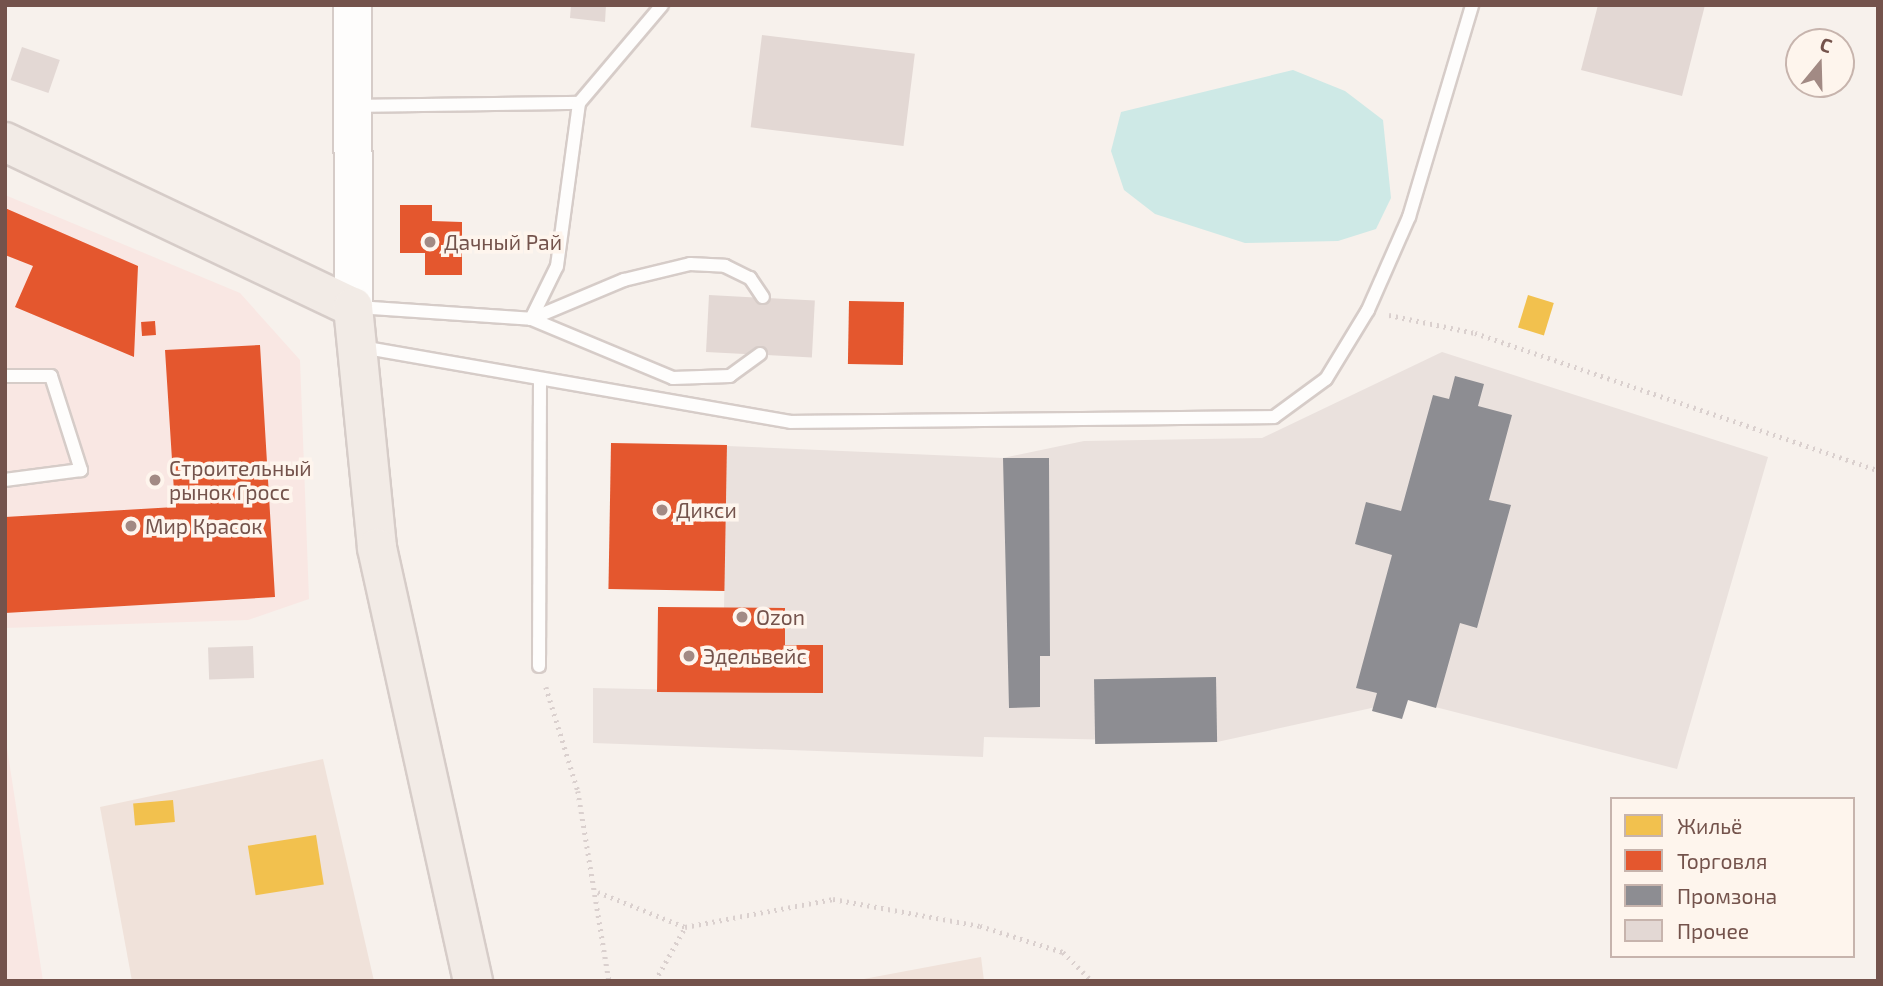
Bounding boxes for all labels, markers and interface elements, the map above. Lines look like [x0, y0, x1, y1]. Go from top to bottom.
north arrow [1785, 28, 1855, 98]
text: С [1817, 32, 1835, 57]
place label: Дачный Рай [444, 229, 562, 255]
marker: Дачный Рай [422, 234, 438, 250]
place label: Строительный рынок Гросс [169, 455, 312, 505]
marker: Строительный рынок Гросс [147, 472, 163, 488]
place label: Дикси [676, 497, 737, 523]
marker: Дикси [654, 502, 670, 518]
place label: Мир Красок [145, 513, 263, 539]
marker: Мир Красок [123, 518, 139, 534]
place label: Ozon [756, 604, 805, 630]
marker: Ozon [734, 609, 750, 625]
place label: Эдельвейс [703, 643, 807, 669]
marker: Эдельвейс [681, 648, 697, 664]
legend [1610, 797, 1855, 958]
text: Жильё [1677, 813, 1742, 838]
text: Торговля [1677, 848, 1767, 873]
text: Промзона [1677, 883, 1777, 908]
text: Прочее [1677, 918, 1749, 943]

